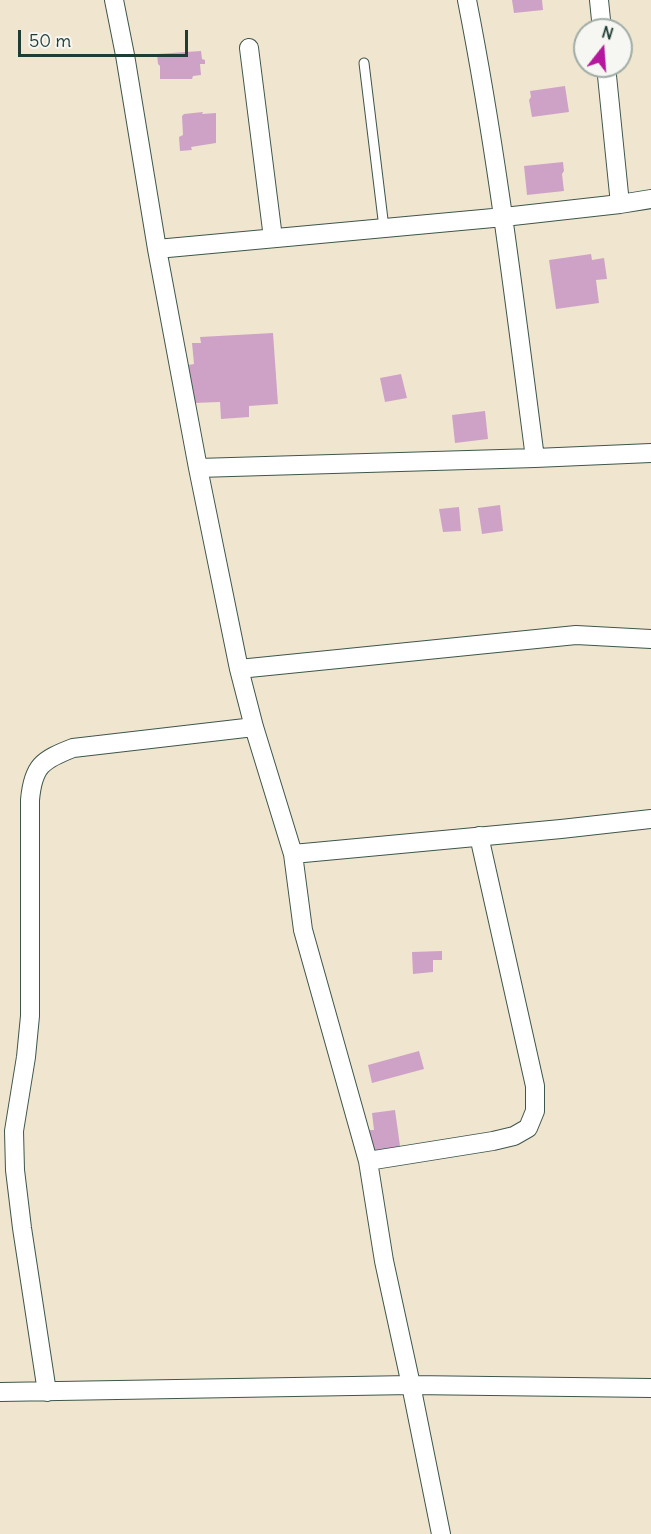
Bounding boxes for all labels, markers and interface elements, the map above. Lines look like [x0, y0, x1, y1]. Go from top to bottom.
scale bar [21, 18, 190, 56]
north arrow [573, 18, 633, 78]
text: N [599, 22, 616, 44]
text: 50 m [29, 29, 71, 52]

